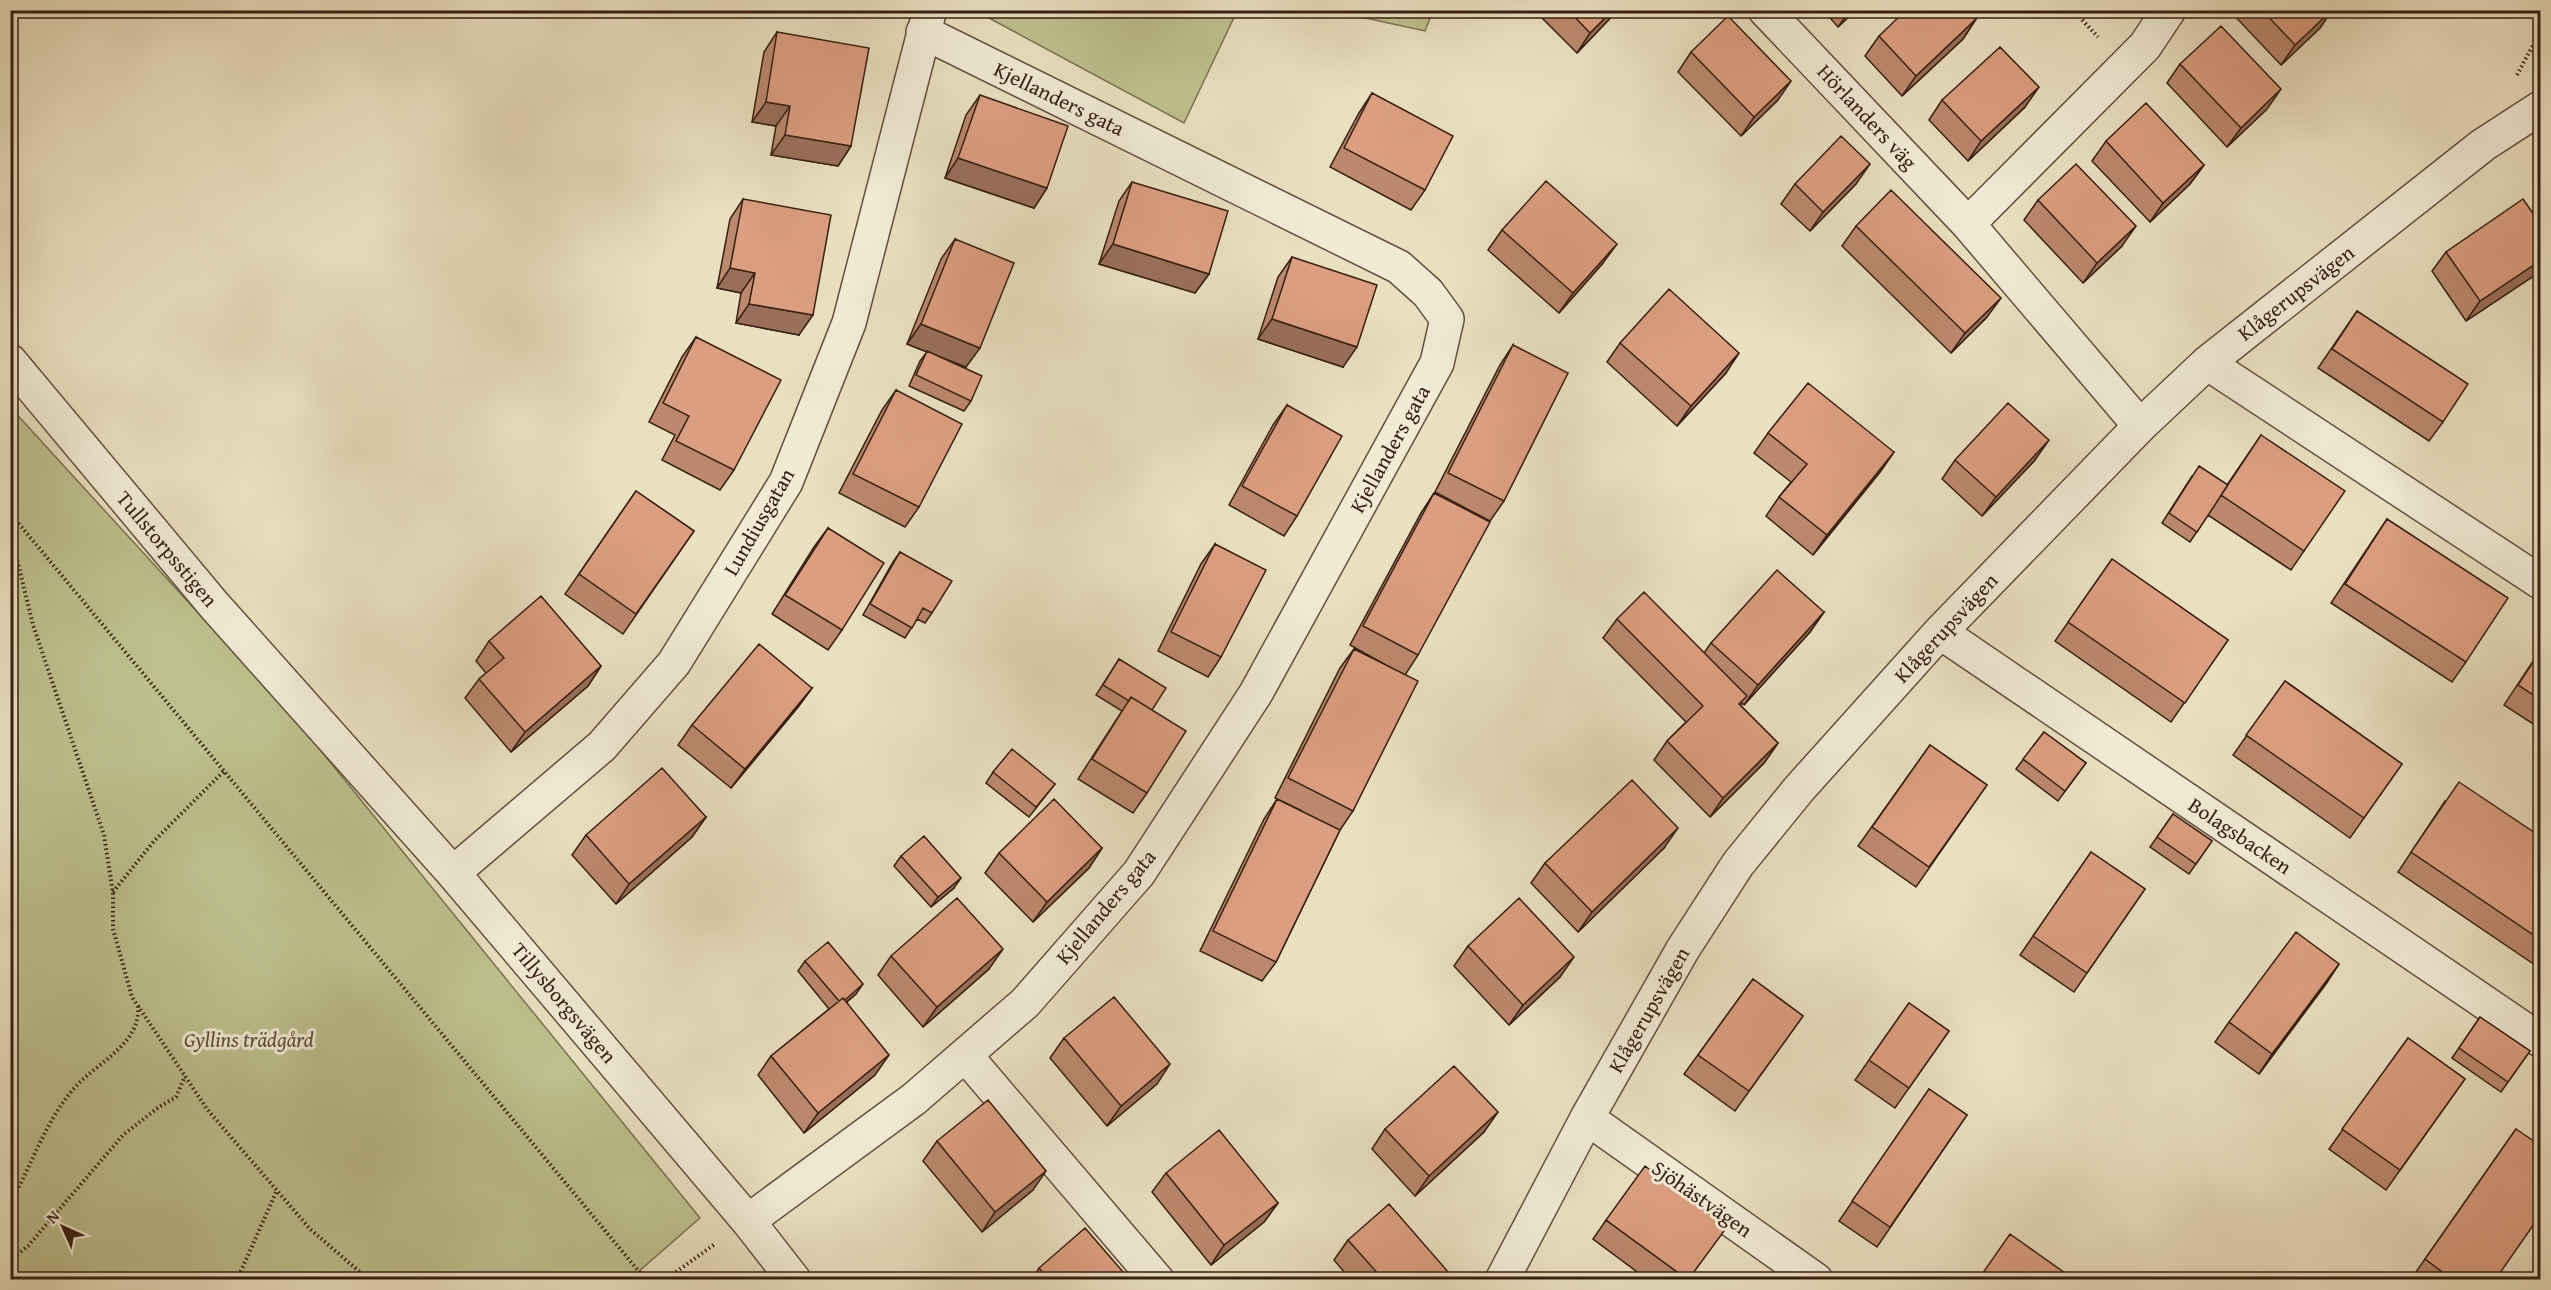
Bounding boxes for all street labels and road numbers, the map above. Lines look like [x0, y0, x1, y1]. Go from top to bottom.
street label: Kjellanders gata [989, 54, 1130, 144]
street label: Hörlanders väg [1810, 57, 1925, 177]
street label: Klågerupsvägen [2231, 237, 2361, 348]
street label: Kjellanders gata [1342, 379, 1438, 518]
street label: Lundiusgatan [715, 462, 802, 581]
street label: Tullstorpsstigen [109, 484, 225, 614]
street label: Klågerupsvägen [1886, 565, 2005, 690]
street label: Bolagsbacken [2182, 789, 2298, 882]
street label: Kjellanders gata [1048, 842, 1163, 971]
street label: Tillysborgsvägen [504, 935, 625, 1070]
street label: Klågerupsvägen [1600, 941, 1697, 1078]
street label: Sjöhästvägen [1646, 1152, 1759, 1245]

